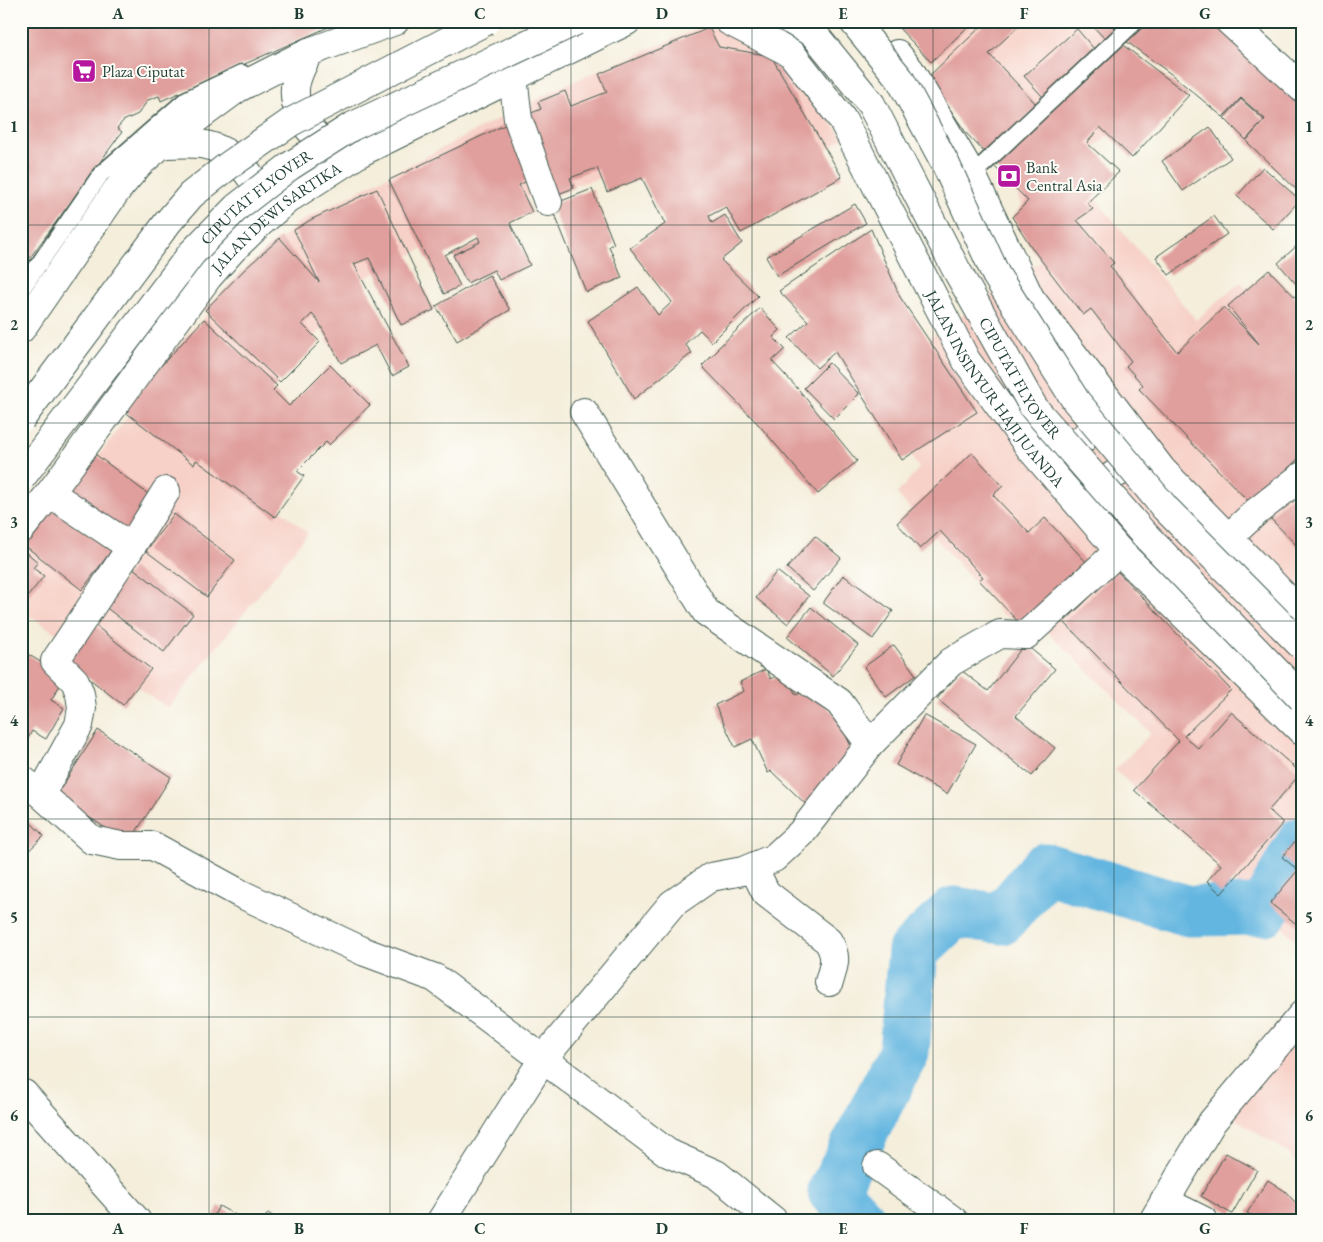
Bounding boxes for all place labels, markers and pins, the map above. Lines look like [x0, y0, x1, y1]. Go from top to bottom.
supermarket icon: Plaza Ciputat [71, 58, 97, 84]
place label: Plaza Ciputat [102, 61, 185, 82]
place label: Bank Central Asia [1026, 157, 1103, 196]
bank icon: Bank Central Asia [996, 163, 1022, 189]

